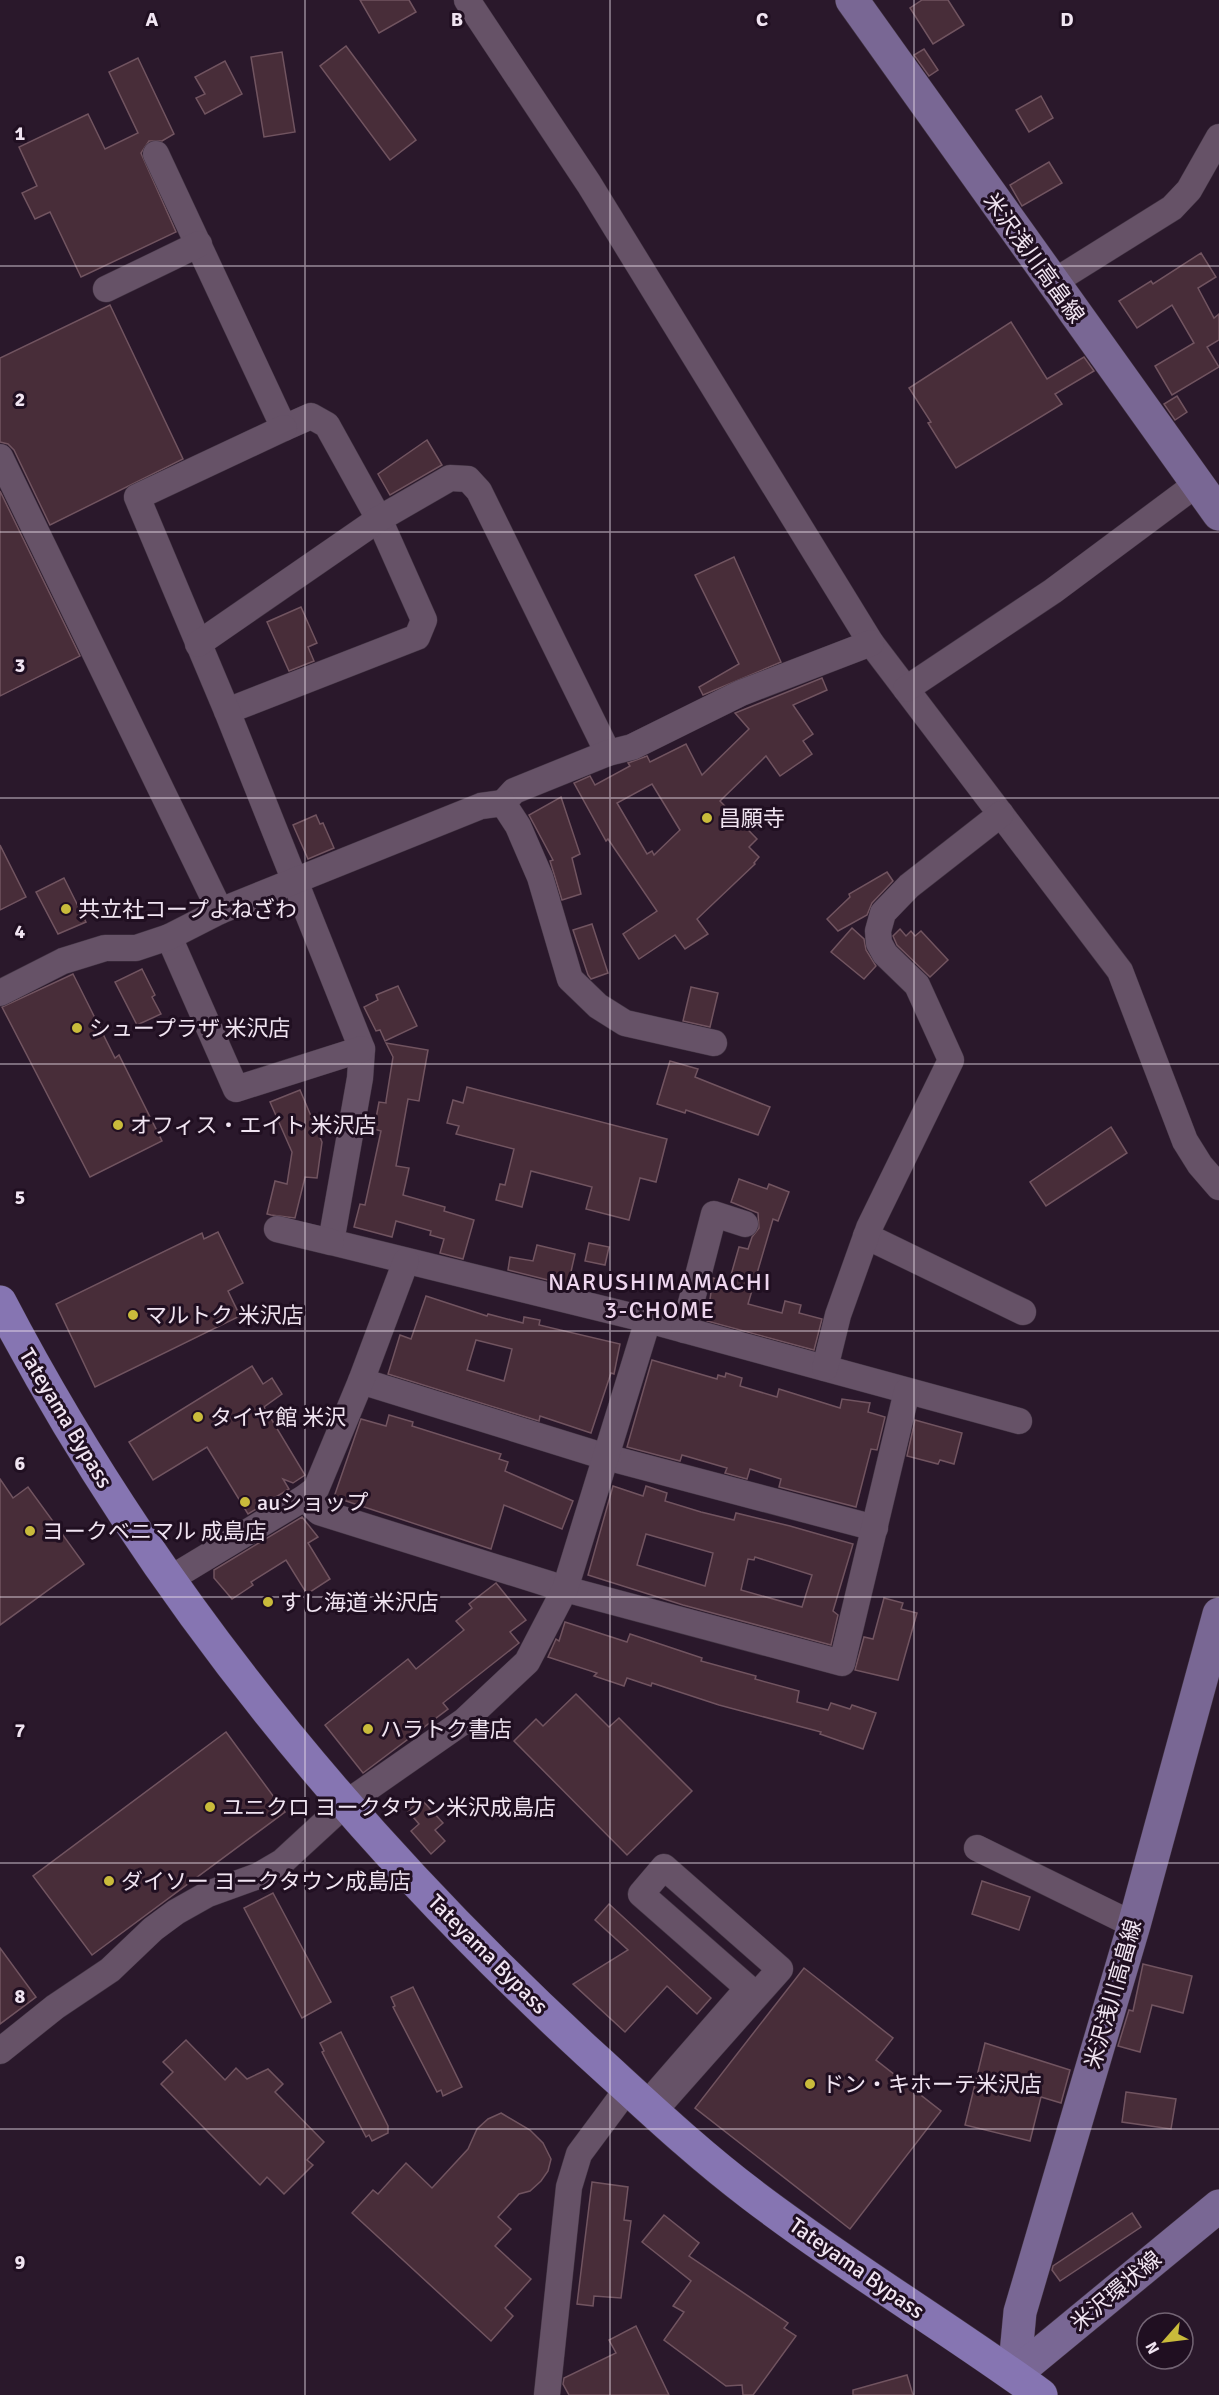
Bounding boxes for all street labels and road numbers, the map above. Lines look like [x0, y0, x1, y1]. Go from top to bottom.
street label: 米沢浅川高畠線 [978, 188, 1090, 328]
street label: Tateyama Bypass [14, 1343, 118, 1493]
street label: Tateyama Bypass [422, 1888, 554, 2020]
street label: 米沢浅川高畠線 [1079, 1916, 1147, 2072]
street label: Tateyama Bypass [784, 2212, 930, 2324]
street label: 米沢環状線 [1065, 2245, 1167, 2337]

